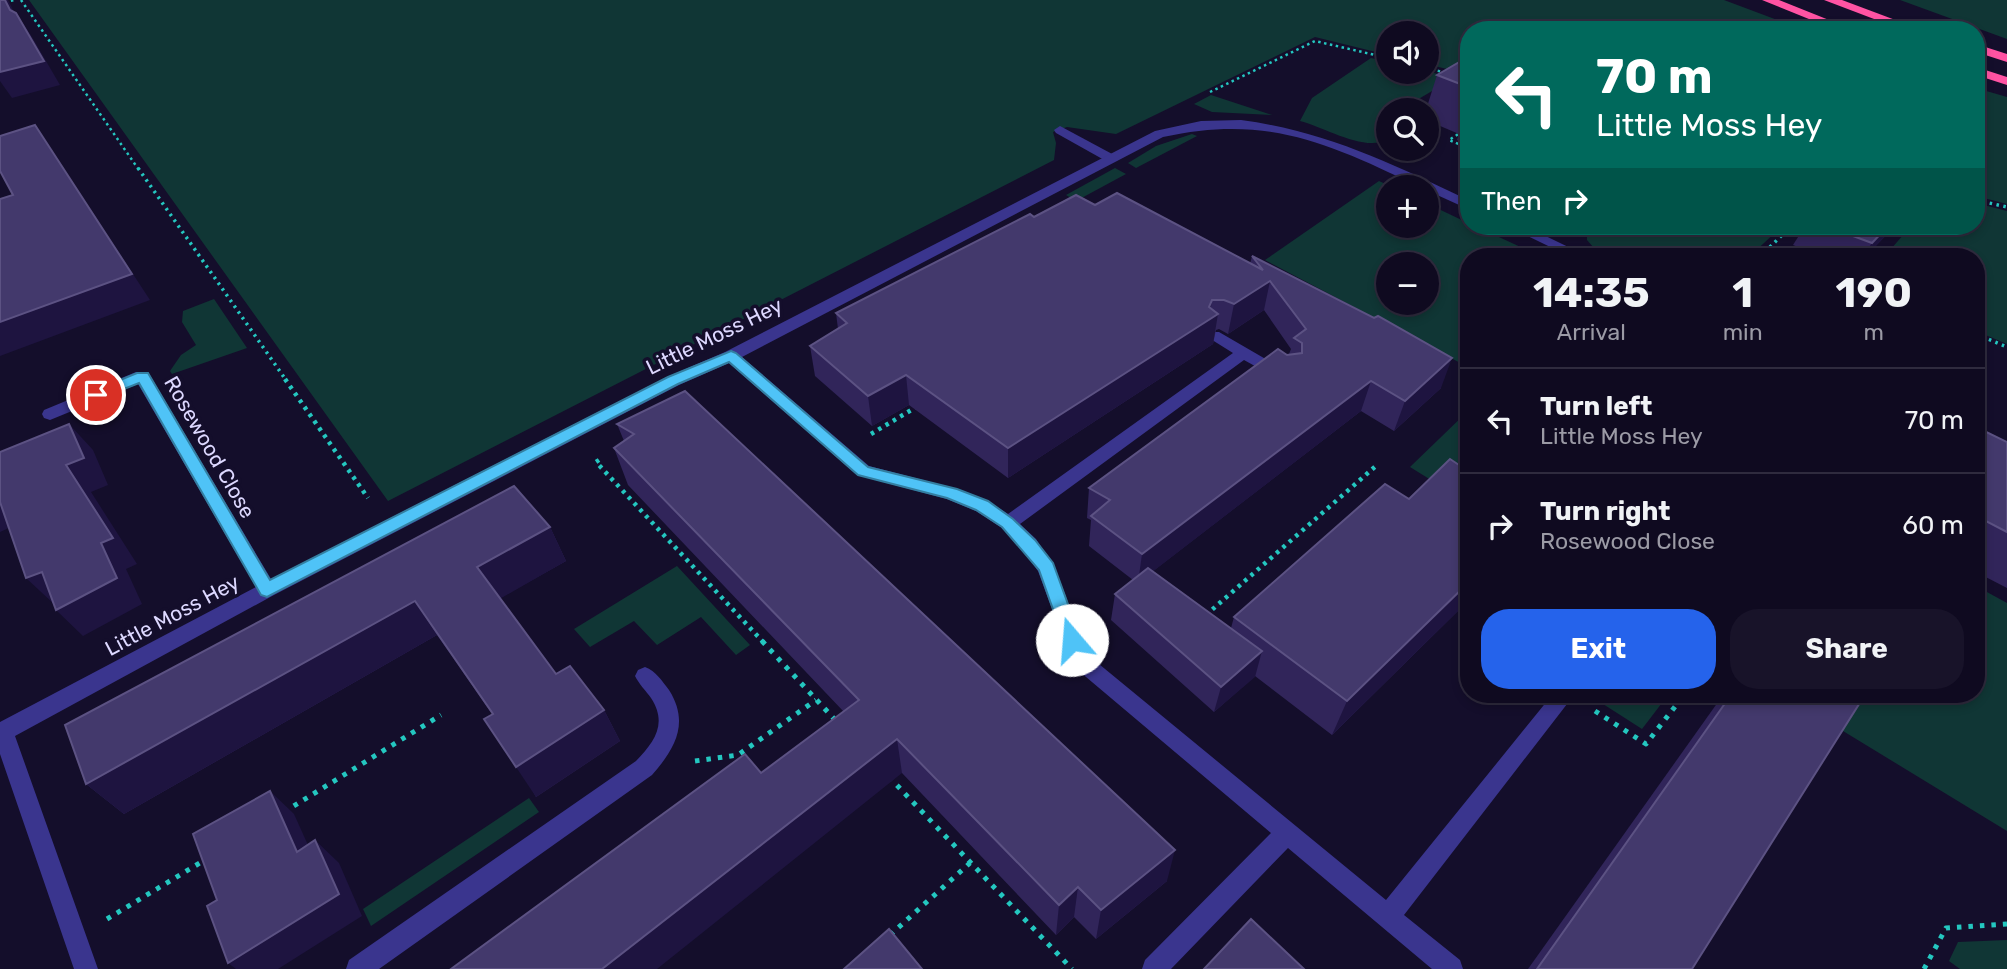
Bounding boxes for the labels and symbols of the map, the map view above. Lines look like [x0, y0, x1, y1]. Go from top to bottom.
street label: Little Moss Hey [642, 292, 787, 380]
pin [66, 365, 126, 425]
street label: Rosewood Close [159, 372, 261, 522]
street label: Little Moss Hey [101, 569, 244, 661]
position arrow [1035, 603, 1109, 677]

